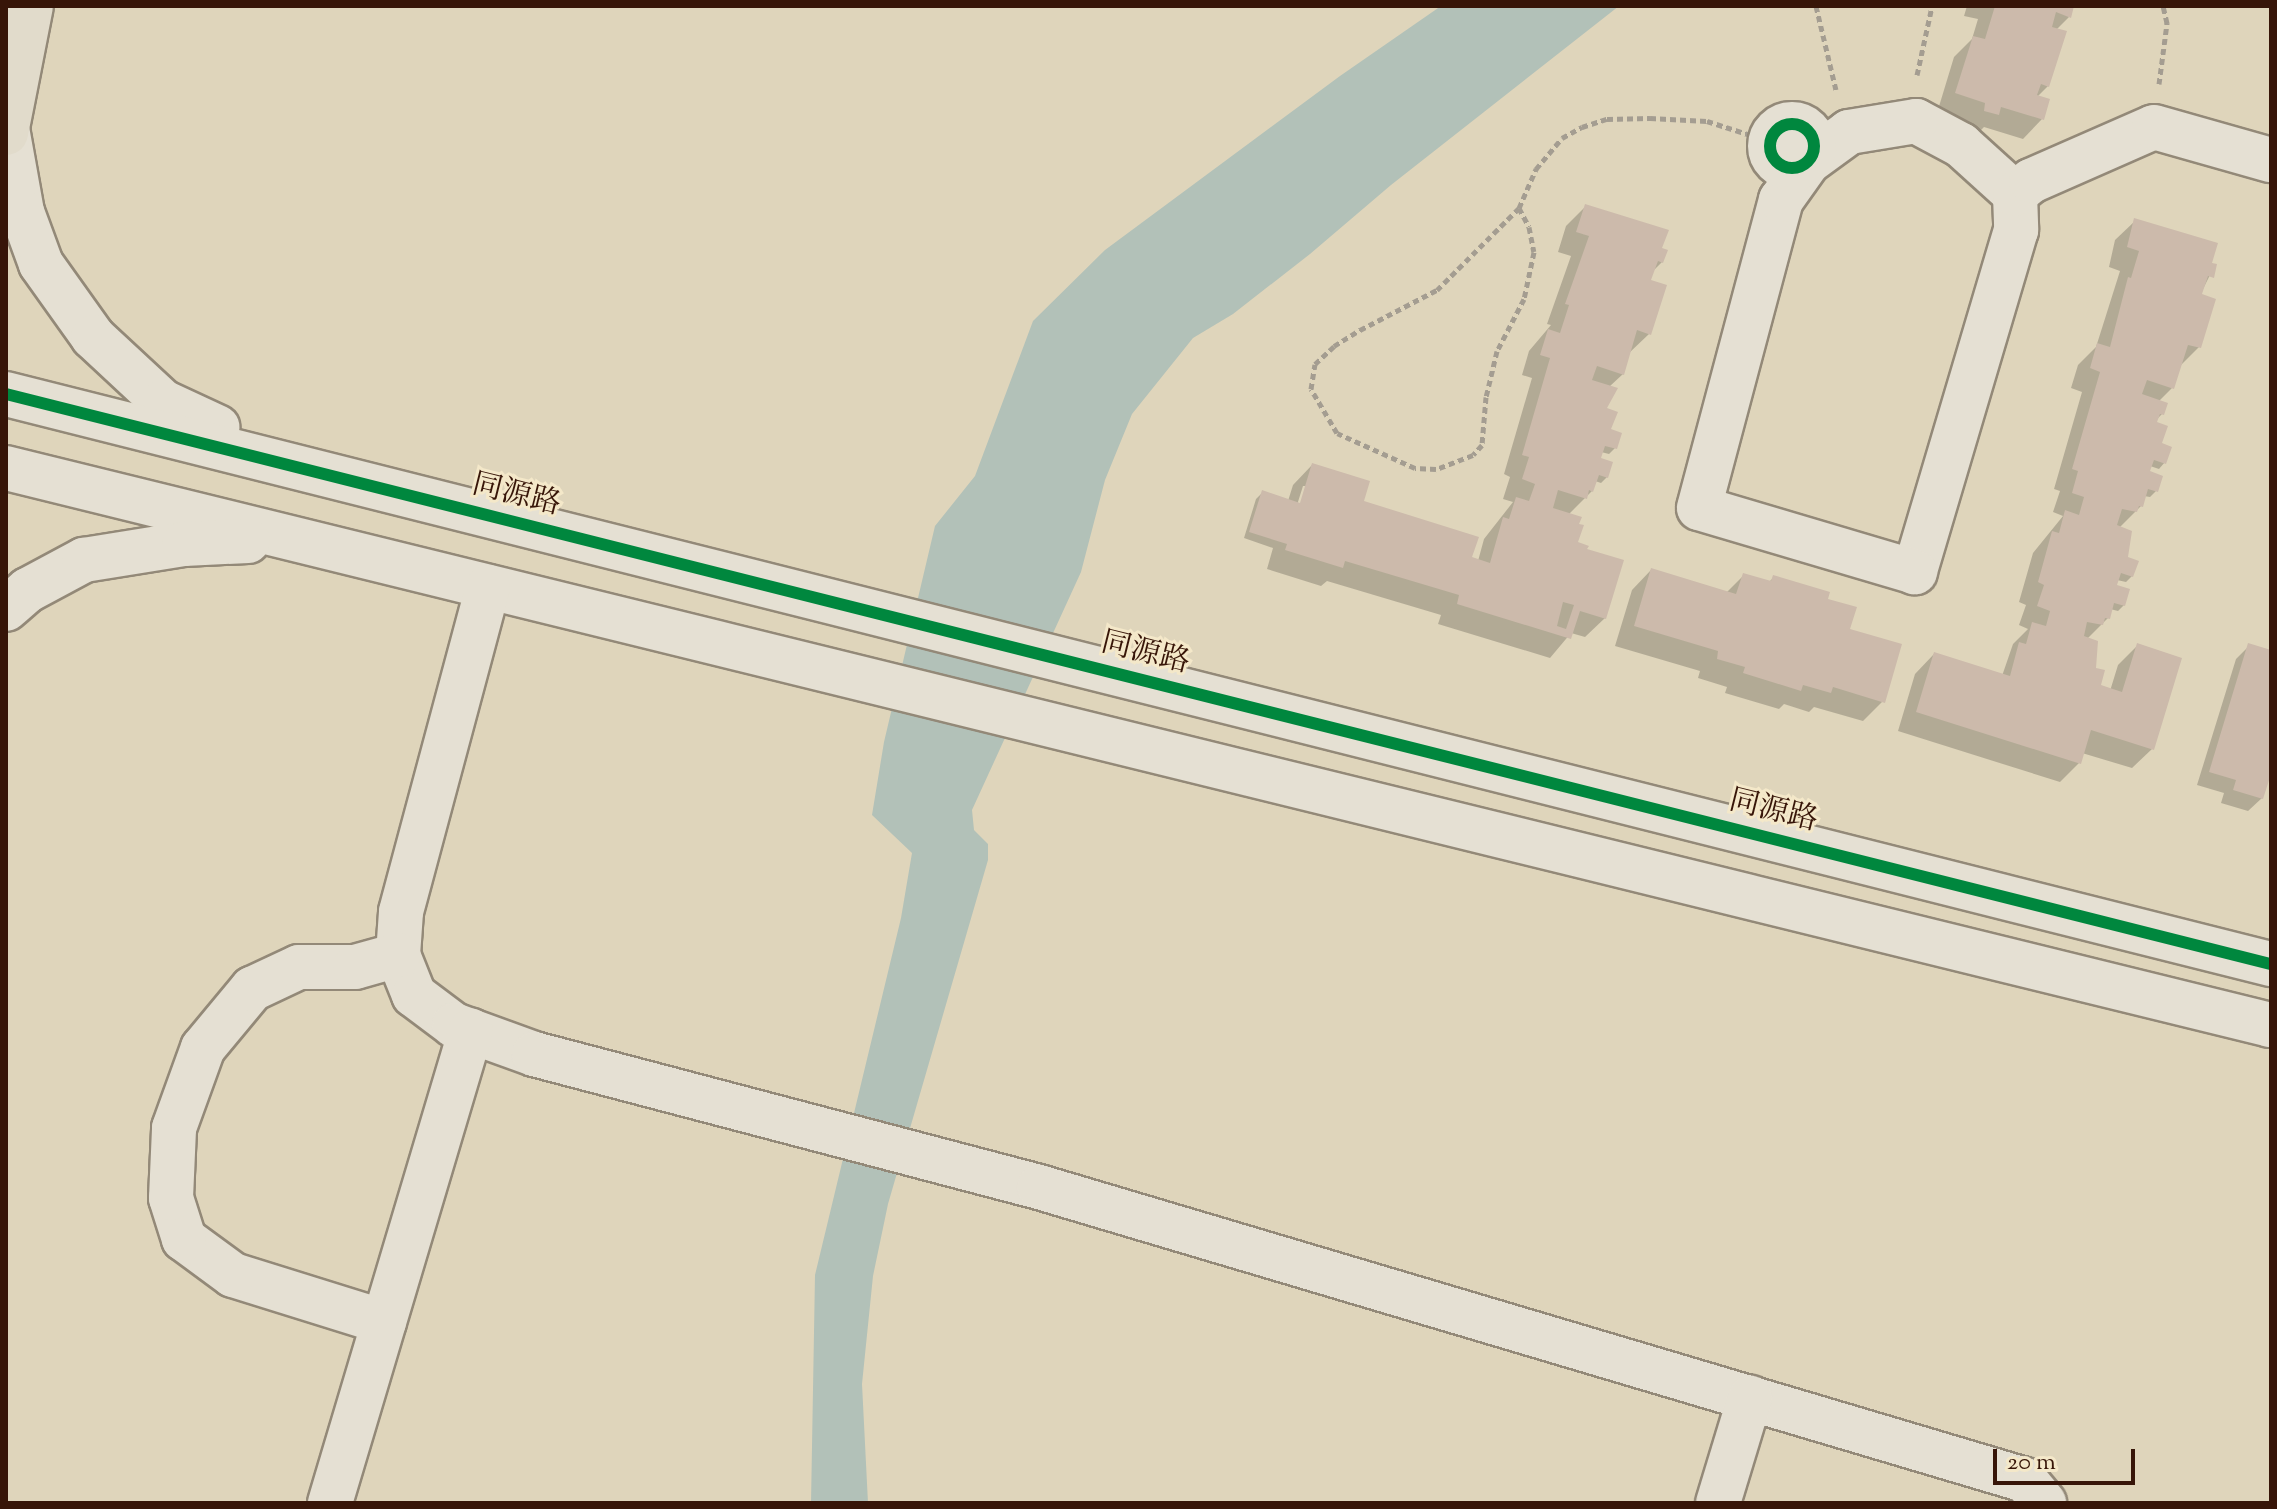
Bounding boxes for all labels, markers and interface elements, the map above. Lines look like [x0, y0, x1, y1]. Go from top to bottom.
street label: 同源路 [468, 468, 564, 524]
street label: 同源路 [1097, 626, 1193, 682]
street label: 同源路 [1725, 784, 1821, 840]
scale bar [1997, 1433, 2139, 1483]
text: 20 m [2007, 1446, 2056, 1480]

